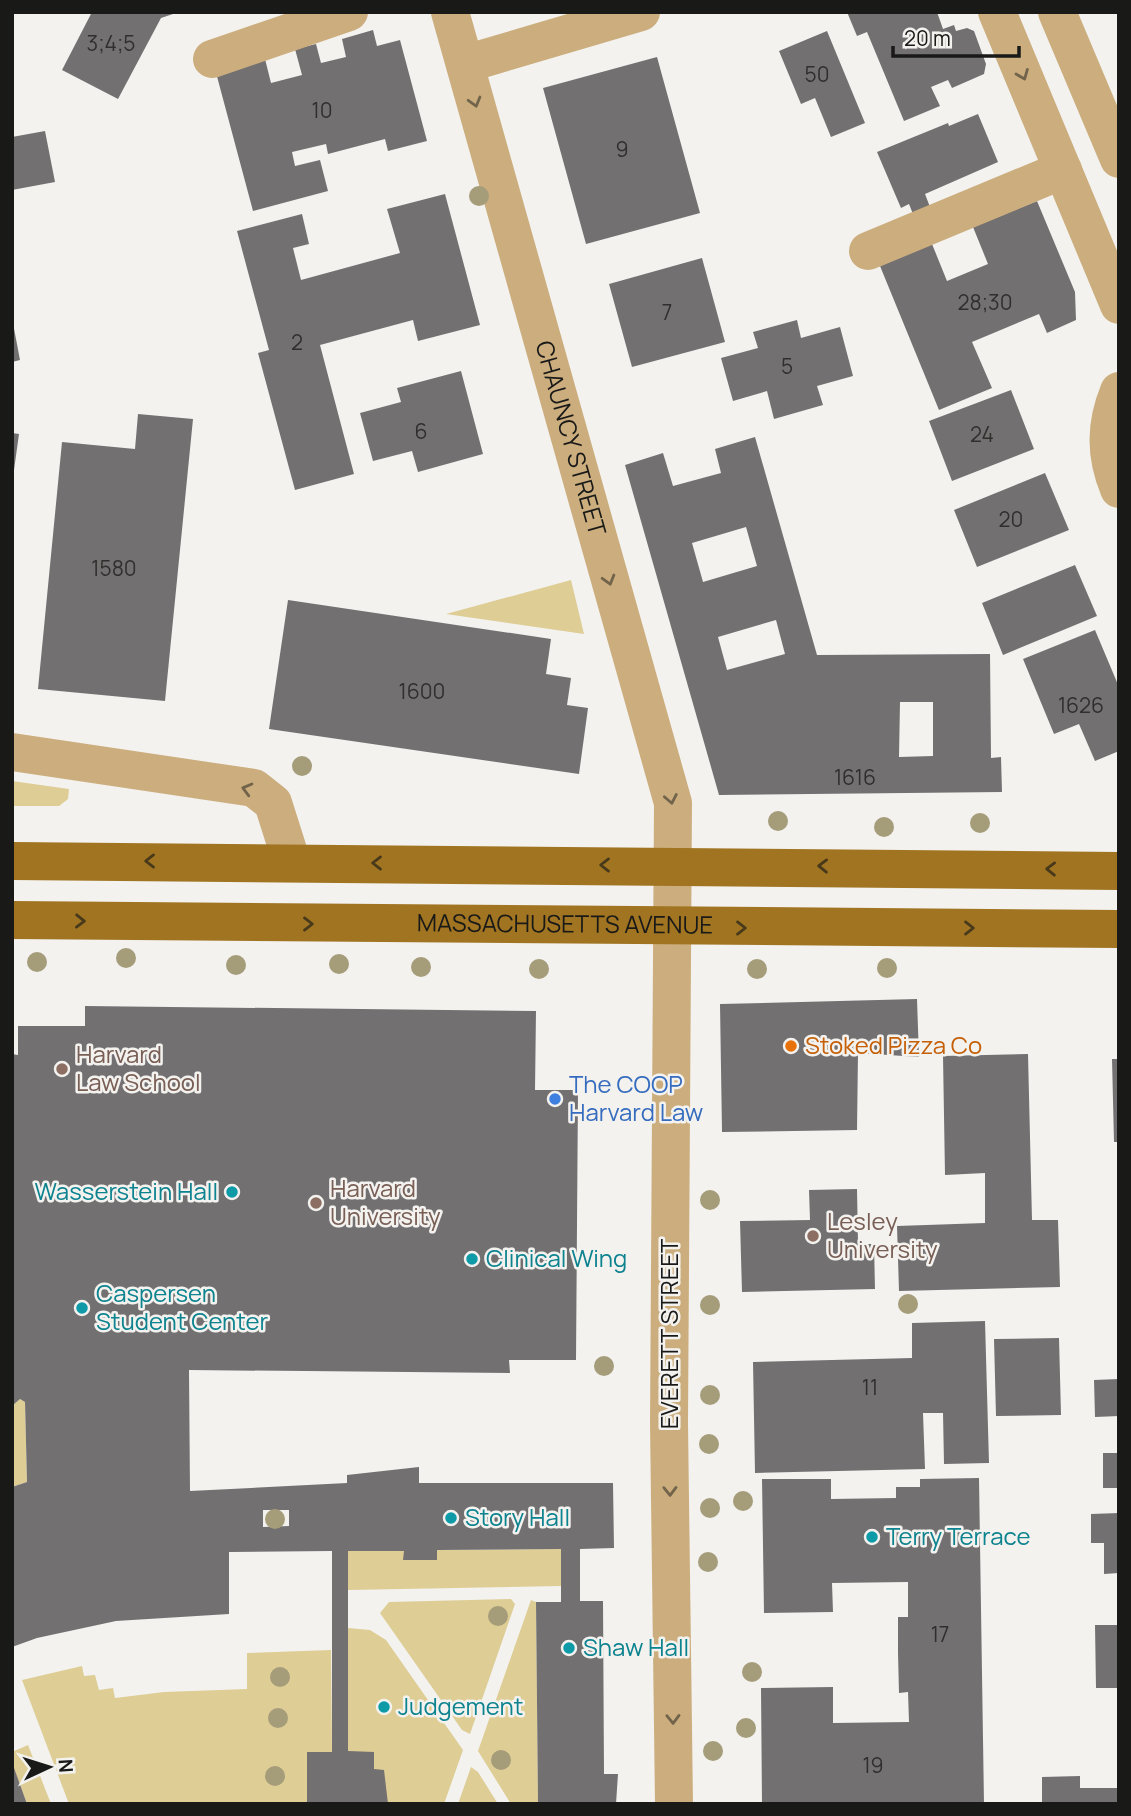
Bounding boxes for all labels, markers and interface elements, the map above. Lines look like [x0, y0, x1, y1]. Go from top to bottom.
scale bar [893, 14, 1019, 58]
text: 20 m [904, 24, 951, 52]
house number: 3;4;5 [87, 29, 135, 57]
house number: 50 [805, 60, 829, 88]
one-way arrow [1015, 69, 1029, 81]
one-way arrow [467, 95, 481, 107]
house number: 10 [312, 96, 333, 124]
house number: 9 [615, 135, 629, 163]
house number: 28;30 [958, 288, 1013, 316]
house number: 7 [662, 298, 672, 326]
house number: 2 [291, 328, 303, 356]
street label: CHAUNCY STREET [528, 337, 615, 540]
house number: 5 [781, 352, 793, 380]
house number: 6 [414, 417, 428, 445]
house number: 24 [970, 420, 994, 448]
house number: 20 [999, 505, 1023, 533]
house number: 1580 [91, 554, 137, 582]
one-way arrow [601, 574, 615, 586]
house number: 1600 [399, 677, 445, 705]
house number: 1626 [1058, 691, 1104, 719]
house number: 1616 [834, 763, 876, 791]
one-way arrow [242, 782, 254, 797]
one-way arrow [662, 793, 677, 805]
one-way arrow [144, 854, 155, 869]
one-way arrow [372, 855, 382, 871]
one-way arrow [599, 857, 610, 873]
one-way arrow [817, 858, 828, 874]
one-way arrow [1045, 862, 1056, 877]
street label: MASSACHUSETTS AVENUE [417, 905, 713, 941]
one-way arrow [76, 913, 86, 929]
one-way arrow [303, 916, 314, 932]
one-way arrow [737, 920, 747, 936]
one-way arrow [964, 920, 975, 936]
place label: Stoked Pizza Co [805, 1028, 982, 1061]
place label: Harvard Law School [76, 1037, 201, 1098]
marker: Stoked Pizza Co [783, 1038, 799, 1054]
marker: Harvard Law School [54, 1061, 70, 1077]
place label: The COOP Harvard Law [569, 1067, 703, 1128]
marker: The COOP Harvard Law [547, 1091, 563, 1107]
place label: Harvard University [330, 1171, 441, 1232]
place label: Wasserstein Hall [35, 1174, 218, 1207]
marker: Wasserstein Hall [224, 1184, 240, 1200]
marker: Harvard University [308, 1195, 324, 1211]
place label: Lesley University [827, 1204, 938, 1265]
marker: Lesley University [805, 1228, 821, 1244]
street label: EVERETT STREET [652, 1238, 685, 1429]
place label: Clinical Wing [486, 1241, 627, 1274]
marker: Clinical Wing [464, 1251, 480, 1267]
place label: Caspersen Student Center [96, 1276, 268, 1337]
marker: Caspersen Student Center [74, 1300, 90, 1316]
house number: 11 [862, 1373, 878, 1401]
one-way arrow [662, 1487, 678, 1497]
place label: Story Hall [465, 1500, 570, 1533]
marker: Story Hall [443, 1510, 459, 1526]
place label: Terry Terrace [886, 1519, 1031, 1552]
marker: Terry Terrace [864, 1529, 880, 1545]
house number: 17 [931, 1620, 949, 1648]
place label: Shaw Hall [583, 1630, 689, 1663]
marker: Shaw Hall [561, 1640, 577, 1656]
place label: Judgement [398, 1689, 523, 1722]
marker: Judgement [376, 1699, 392, 1715]
one-way arrow [665, 1714, 680, 1725]
north arrow [14, 1732, 84, 1802]
house number: 19 [862, 1751, 884, 1779]
text: N [53, 1758, 79, 1774]

